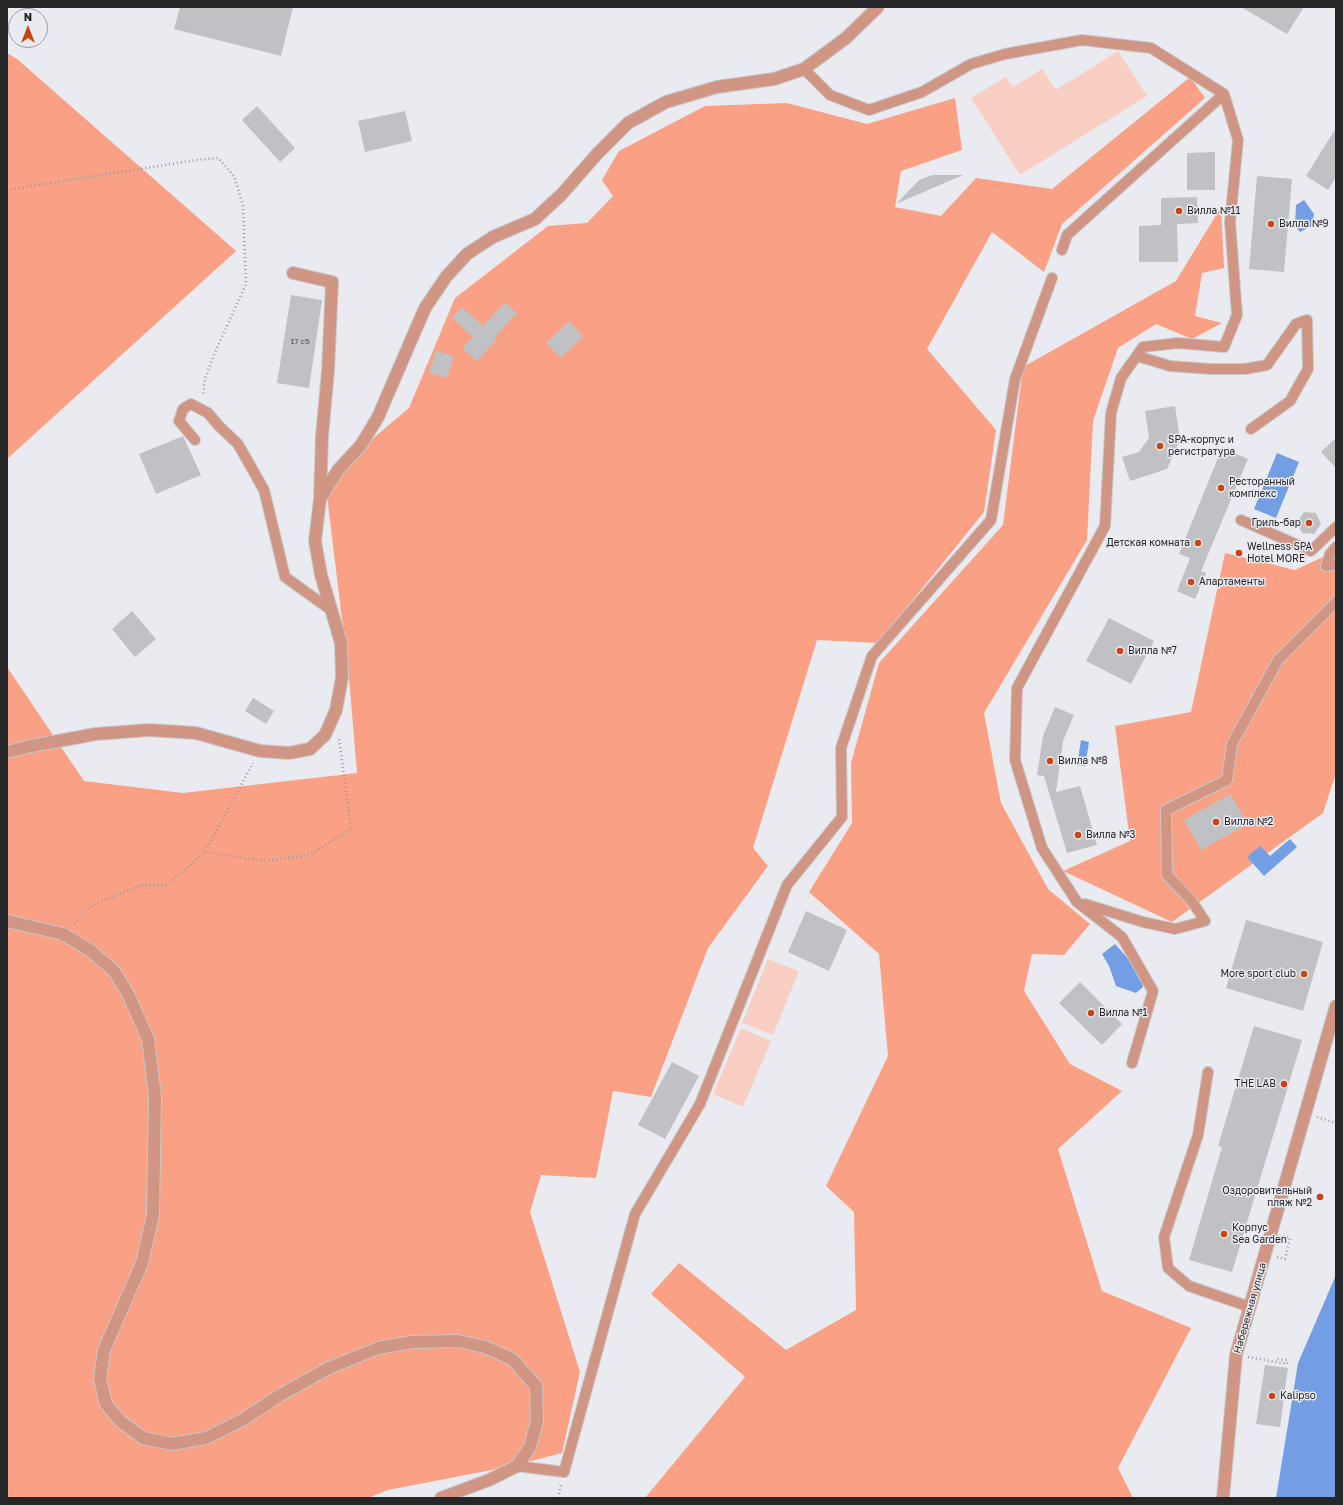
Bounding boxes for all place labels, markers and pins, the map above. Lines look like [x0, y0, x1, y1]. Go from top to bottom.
place label: Вилла №11 [1187, 205, 1240, 217]
marker: Вилла №11 [1174, 206, 1184, 216]
place label: Вилла №9 [1279, 218, 1329, 230]
marker: Вилла №9 [1266, 219, 1276, 229]
place label: SPA-корпус и регистратура [1168, 434, 1235, 458]
marker: SPA-корпус и регистратура [1155, 441, 1165, 451]
place label: Ресторанный комплекс [1229, 476, 1295, 500]
marker: Ресторанный комплекс [1216, 483, 1226, 493]
place label: Гриль-бар [1251, 517, 1301, 529]
marker: Гриль-бар [1304, 518, 1314, 528]
place label: Детская комната [1107, 537, 1190, 549]
marker: Детская комната [1193, 538, 1203, 548]
place label: Wellness SPA Hotel MORE [1247, 541, 1312, 564]
marker: Wellness SPA Hotel MORE [1234, 548, 1244, 558]
place label: Апартаменты [1199, 576, 1265, 588]
marker: Апартаменты [1186, 577, 1196, 587]
place label: Вилла №7 [1128, 645, 1177, 657]
marker: Вилла №7 [1115, 646, 1125, 656]
place label: Вилла №8 [1058, 755, 1108, 767]
marker: Вилла №8 [1045, 756, 1055, 766]
place label: Вилла №2 [1224, 816, 1273, 828]
marker: Вилла №2 [1211, 817, 1221, 827]
place label: Вилла №3 [1086, 829, 1135, 841]
marker: Вилла №3 [1073, 830, 1083, 840]
place label: More sport club [1220, 968, 1296, 980]
marker: More sport club [1299, 969, 1309, 979]
place label: Вилла №1 [1099, 1007, 1147, 1019]
marker: Вилла №1 [1086, 1008, 1096, 1018]
place label: THE LAB [1234, 1078, 1276, 1090]
marker: THE LAB [1279, 1079, 1289, 1089]
place label: Оздоровительный пляж №2 [1222, 1185, 1312, 1208]
marker: Оздоровительный пляж №2 [1315, 1192, 1325, 1202]
place label: Корпус Sea Garden [1232, 1222, 1287, 1246]
marker: Корпус Sea Garden [1219, 1229, 1229, 1239]
place label: Kalipso [1280, 1390, 1316, 1402]
marker: Kalipso [1267, 1391, 1277, 1401]

